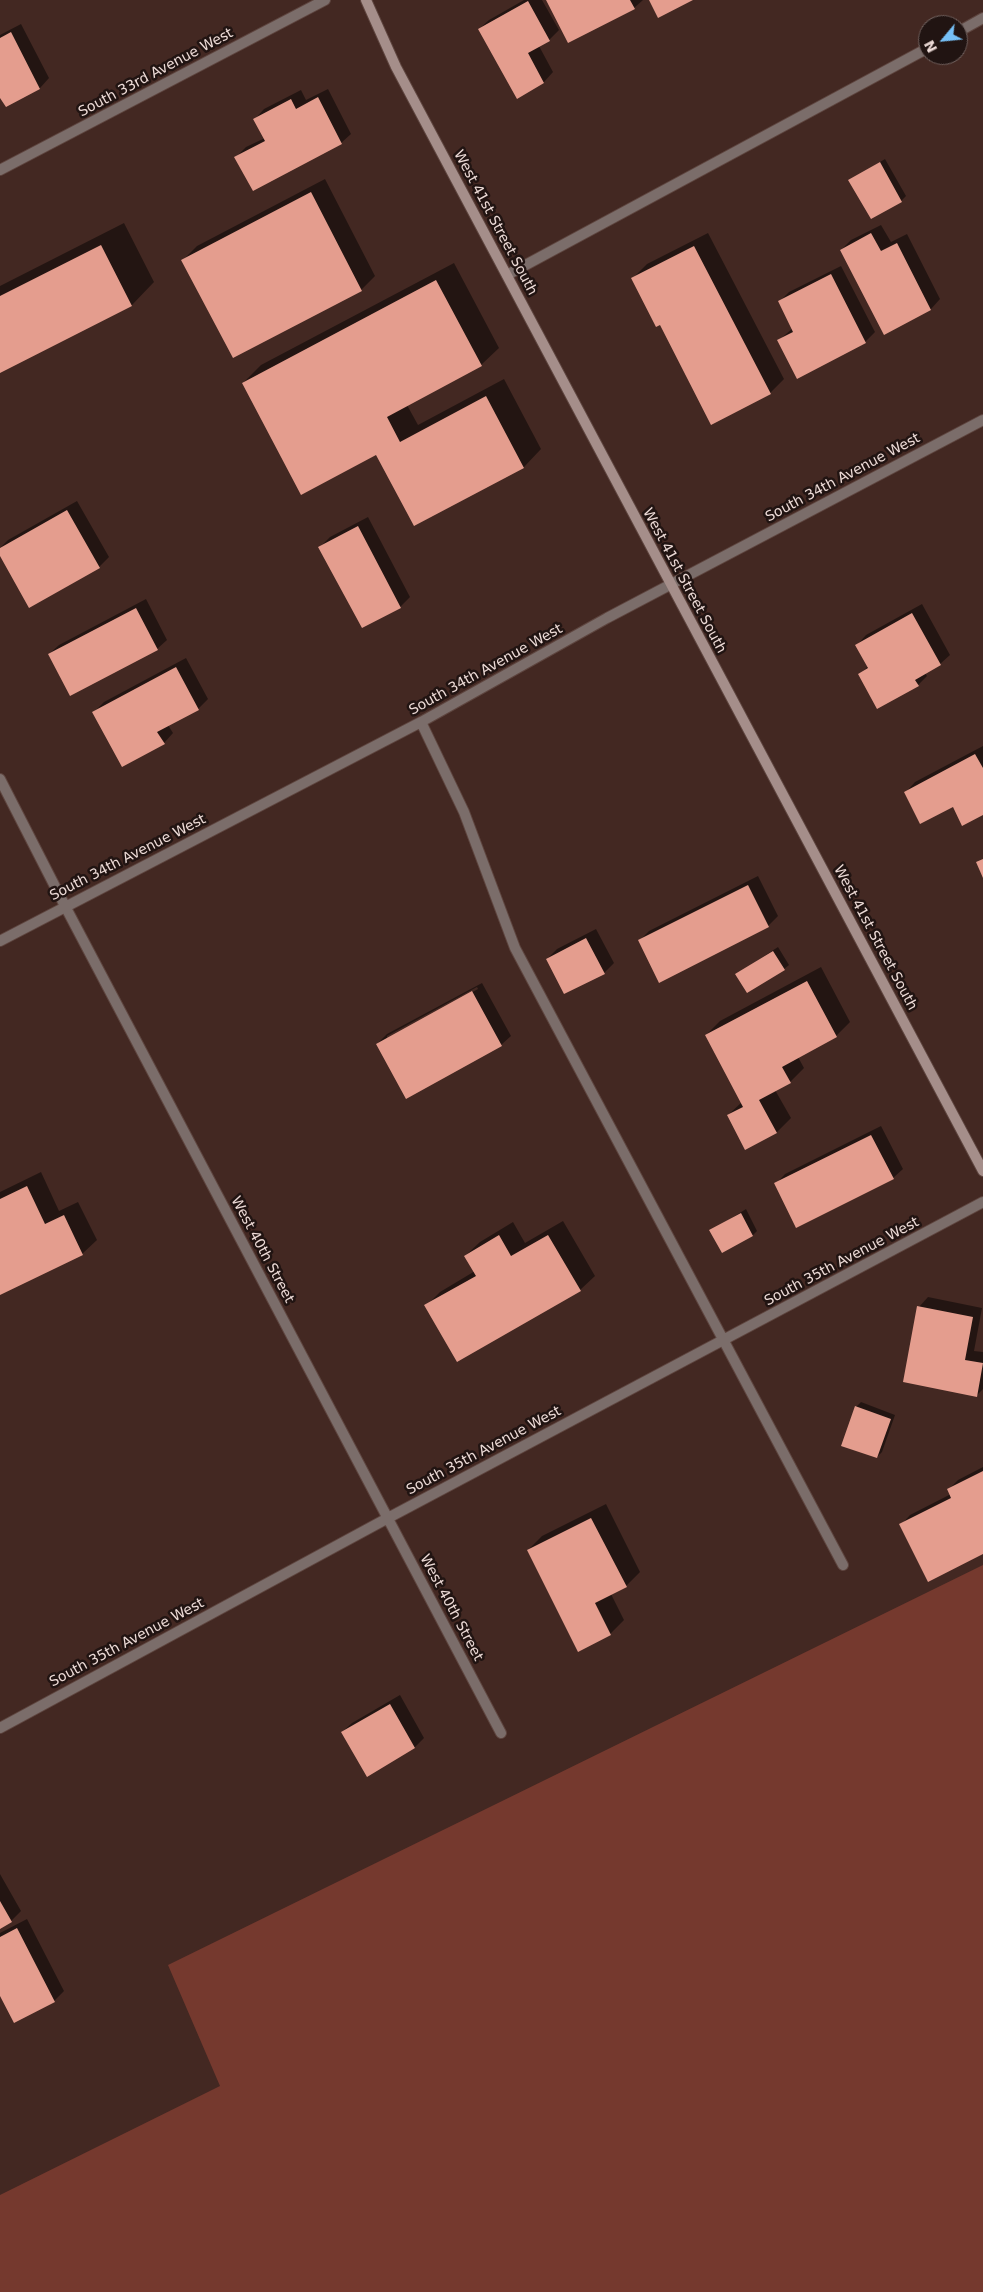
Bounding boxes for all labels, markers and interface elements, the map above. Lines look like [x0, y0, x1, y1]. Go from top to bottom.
north arrow [918, 15, 968, 65]
street label: South 33rd Avenue West [76, 25, 236, 121]
text: N [921, 38, 940, 56]
street label: West 41st Street South [450, 148, 540, 298]
street label: South 34th Avenue West [763, 430, 923, 526]
street label: West 41st Street South [639, 506, 729, 656]
street label: South 34th Avenue West [406, 621, 566, 719]
street label: South 34th Avenue West [47, 811, 209, 905]
street label: West 41st Street South [830, 863, 920, 1013]
street label: West 40th Street [227, 1194, 297, 1306]
street label: South 35th Avenue West [762, 1214, 922, 1310]
street label: South 35th Avenue West [404, 1403, 564, 1499]
street label: West 40th Street [416, 1552, 486, 1664]
street label: South 35th Avenue West [47, 1595, 207, 1691]

